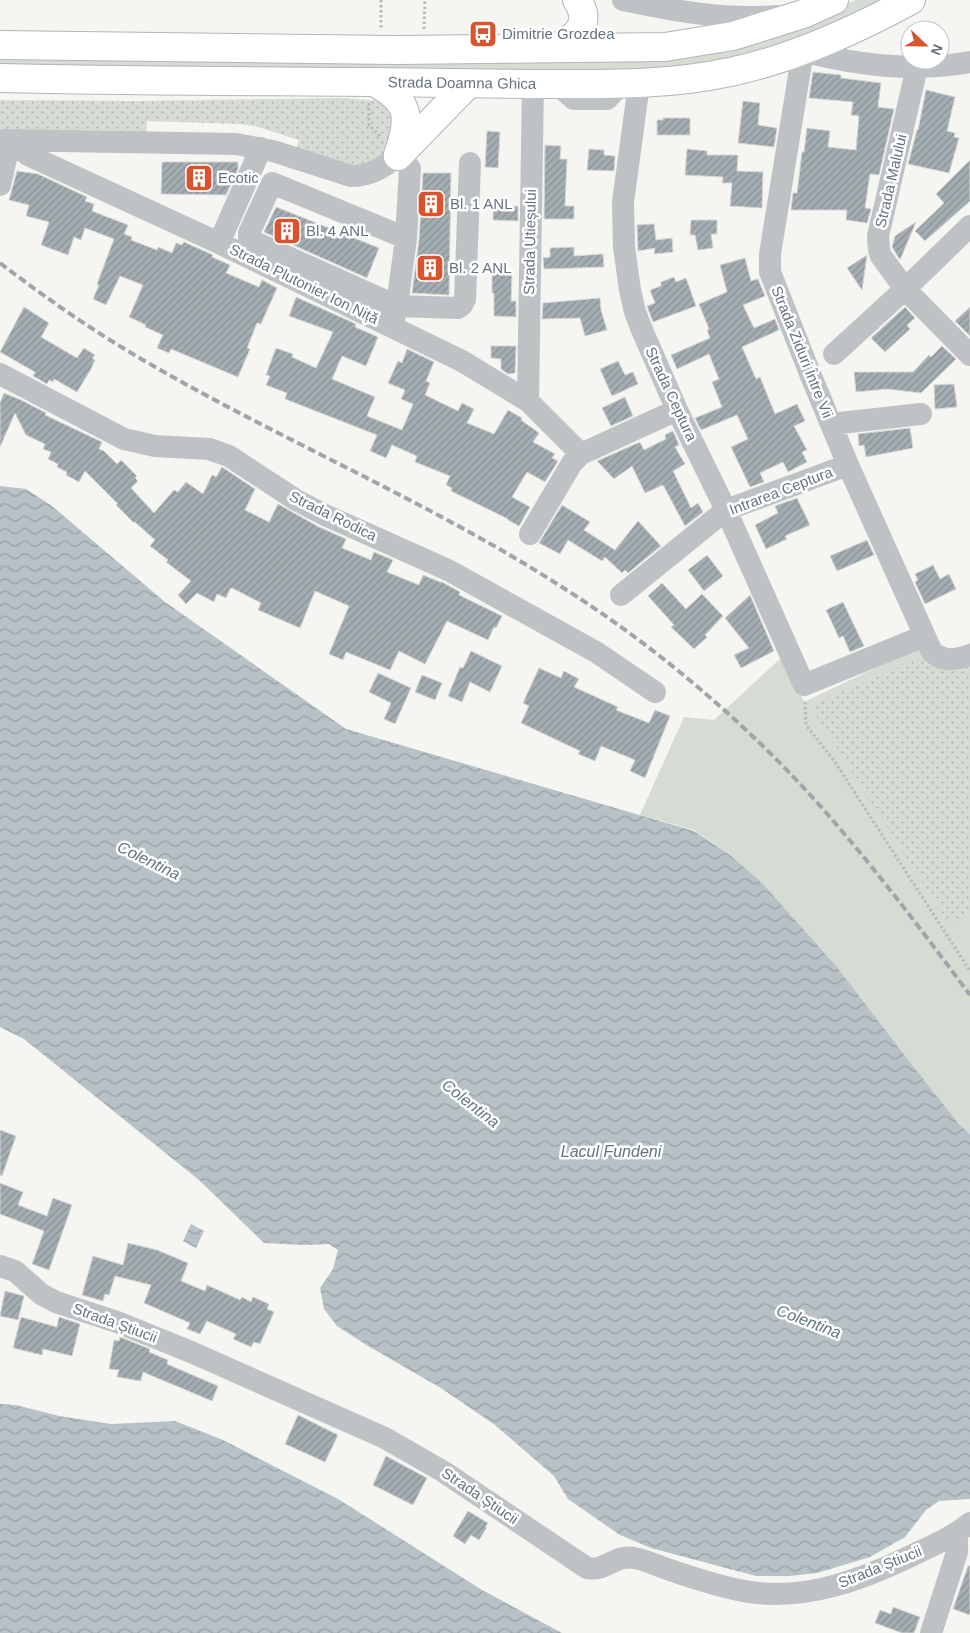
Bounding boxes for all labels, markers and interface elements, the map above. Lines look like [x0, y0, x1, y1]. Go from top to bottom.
bus stop icon: Dimitrie Grozdea [468, 19, 498, 49]
north arrow [900, 20, 950, 70]
place label: Dimitrie Grozdea [502, 25, 615, 42]
text: N [928, 42, 946, 58]
street label: Strada Doamna Ghica [388, 73, 537, 92]
street label: Strada Malului [871, 132, 910, 230]
building icon: Ecotic [184, 163, 214, 193]
place label: Ecotic [218, 169, 259, 186]
building icon: Bl. 1 ANL [416, 189, 446, 219]
street label: Strada Utieșului [520, 189, 539, 295]
place label: Bl. 1 ANL [450, 195, 513, 212]
building icon: Bl. 4 ANL [272, 216, 302, 246]
place label: Bl. 4 ANL [306, 222, 369, 239]
street label: Strada Plutonier Ion Niță [227, 240, 382, 327]
building icon: Bl. 2 ANL [415, 253, 445, 283]
place label: Bl. 2 ANL [449, 259, 512, 276]
street label: Strada Ziduri Între Vii [768, 283, 837, 420]
street label: Strada Ceptura [642, 344, 701, 444]
street label: Intrarea Ceptura [727, 463, 835, 518]
street label: Strada Rodica [287, 487, 380, 544]
water label: Colentina [115, 838, 183, 883]
water label: Colentina [439, 1076, 503, 1131]
water label: Lacul Fundeni [561, 1143, 662, 1160]
street label: Strada Știucii [71, 1299, 160, 1346]
water label: Colentina [774, 1301, 844, 1342]
street label: Strada Știucii [439, 1464, 522, 1527]
street label: Strada Știucii [836, 1542, 924, 1591]

